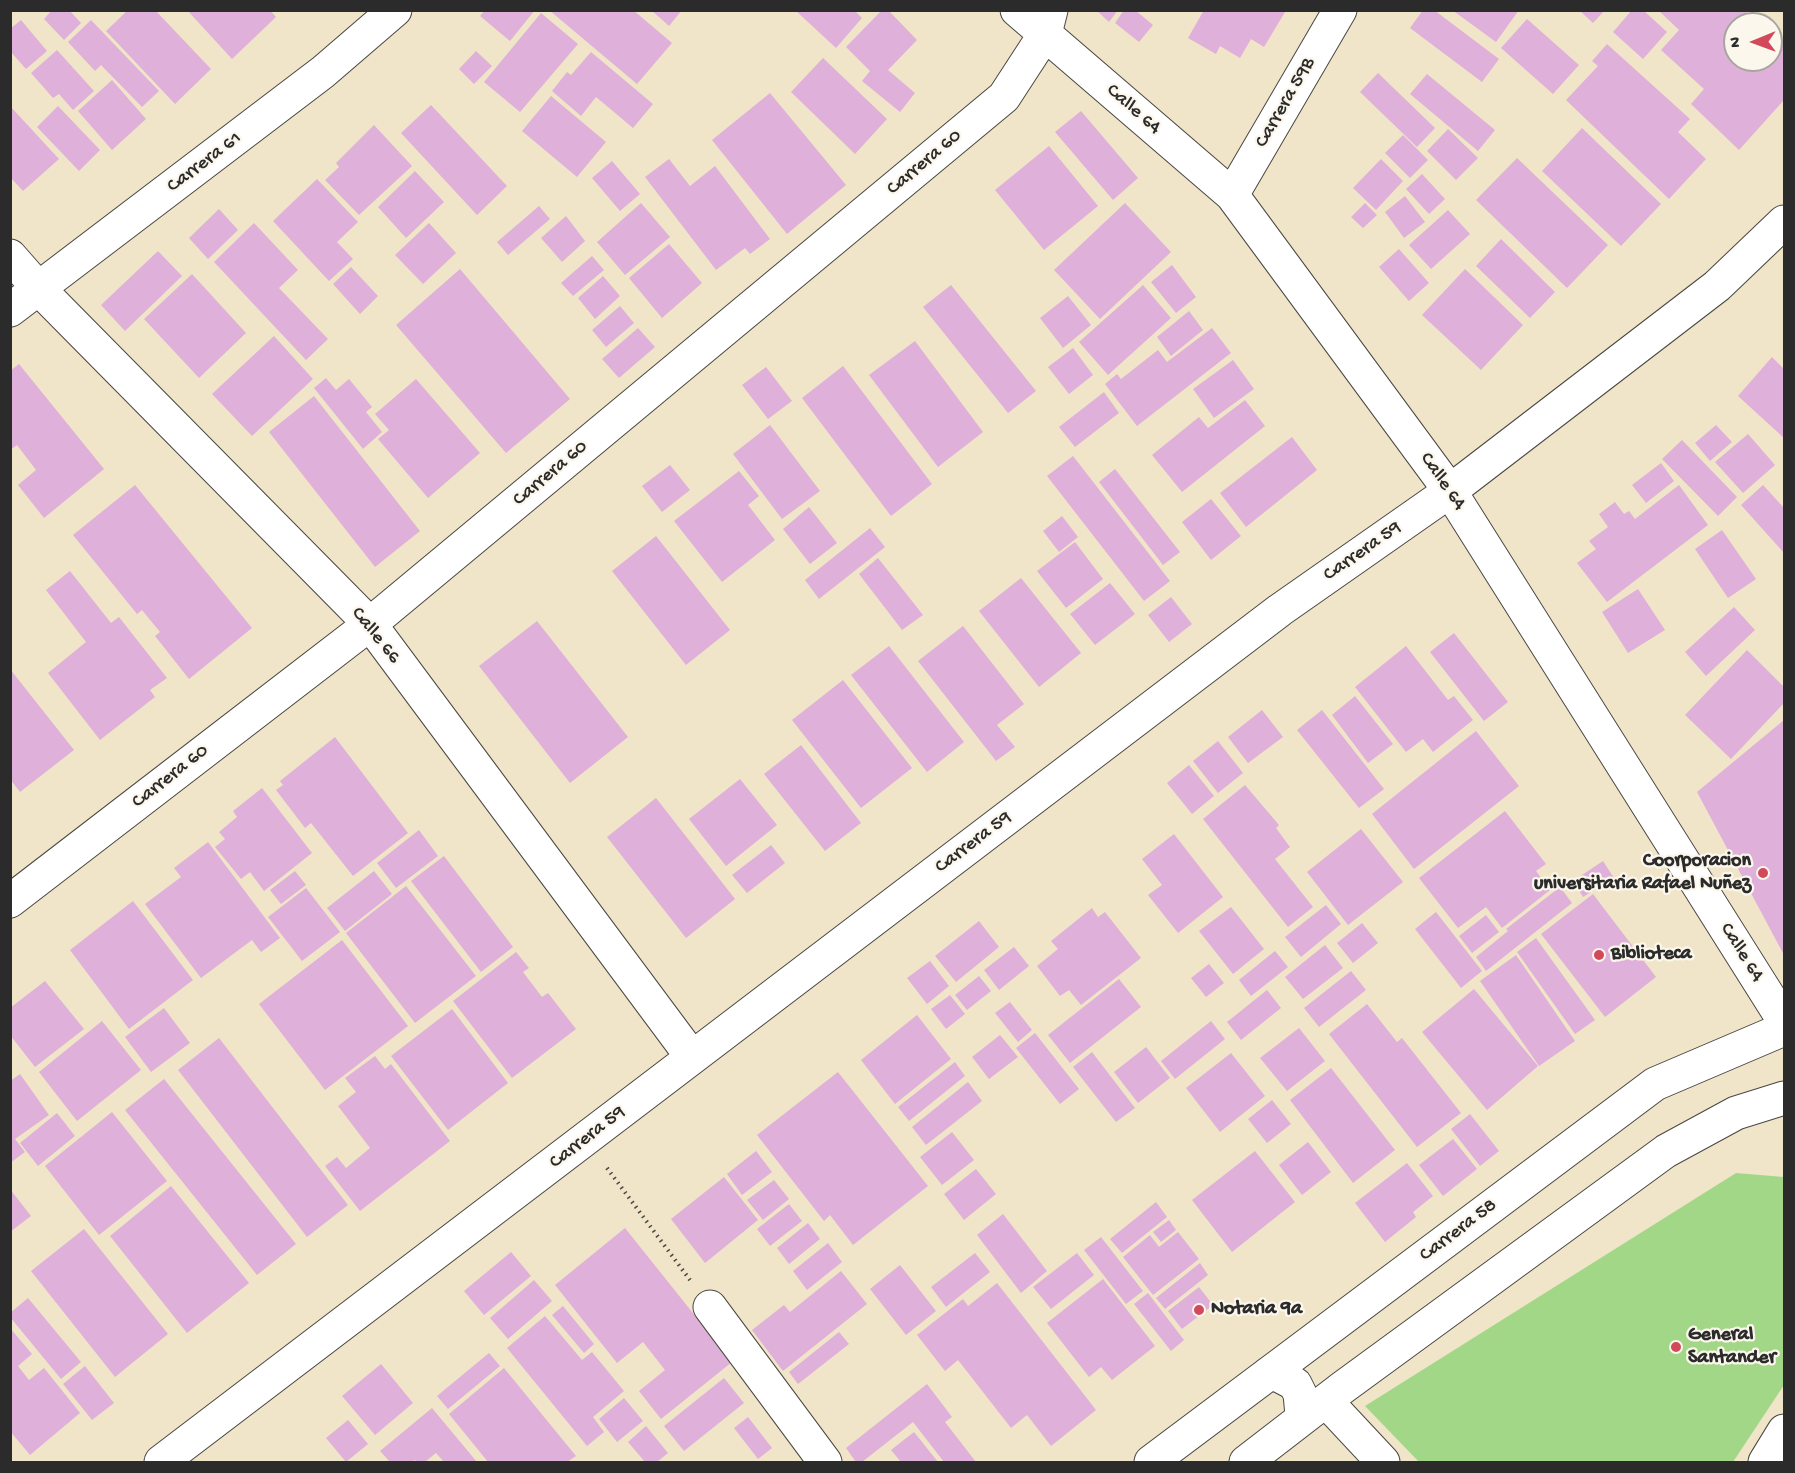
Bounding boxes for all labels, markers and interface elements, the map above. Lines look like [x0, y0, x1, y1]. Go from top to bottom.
north arrow [1723, 12, 1783, 72]
text: N [1727, 37, 1746, 48]
street label: Carrera 59B [1251, 54, 1321, 152]
street label: Calle 64 [1100, 79, 1166, 141]
street label: Carrera 60 [882, 125, 968, 201]
street label: Carrera 61 [163, 127, 247, 199]
street label: Carrera 60 [508, 436, 594, 512]
street label: Calle 64 [1413, 448, 1471, 516]
street label: Carrera 59 [1319, 516, 1407, 588]
street label: Calle 66 [345, 603, 405, 669]
street label: Carrera 60 [128, 740, 214, 814]
street label: Carrera 59 [931, 806, 1017, 880]
place label: Coorporacion universitaria Rafael Nuñez [1534, 850, 1751, 897]
marker: Coorporacion universitaria Rafael Nuñez [1756, 866, 1770, 880]
street label: Calle 64 [1713, 919, 1769, 987]
place label: Biblioteca [1611, 943, 1692, 967]
marker: Biblioteca [1592, 948, 1606, 962]
street label: Carrera 59 [545, 1101, 631, 1175]
street label: Carrera 58 [1416, 1194, 1502, 1268]
place label: Notaria 9a [1211, 1298, 1302, 1322]
marker: Notaria 9a [1192, 1303, 1206, 1317]
place label: General Santander [1688, 1324, 1776, 1371]
marker: General Santander [1669, 1340, 1683, 1354]

